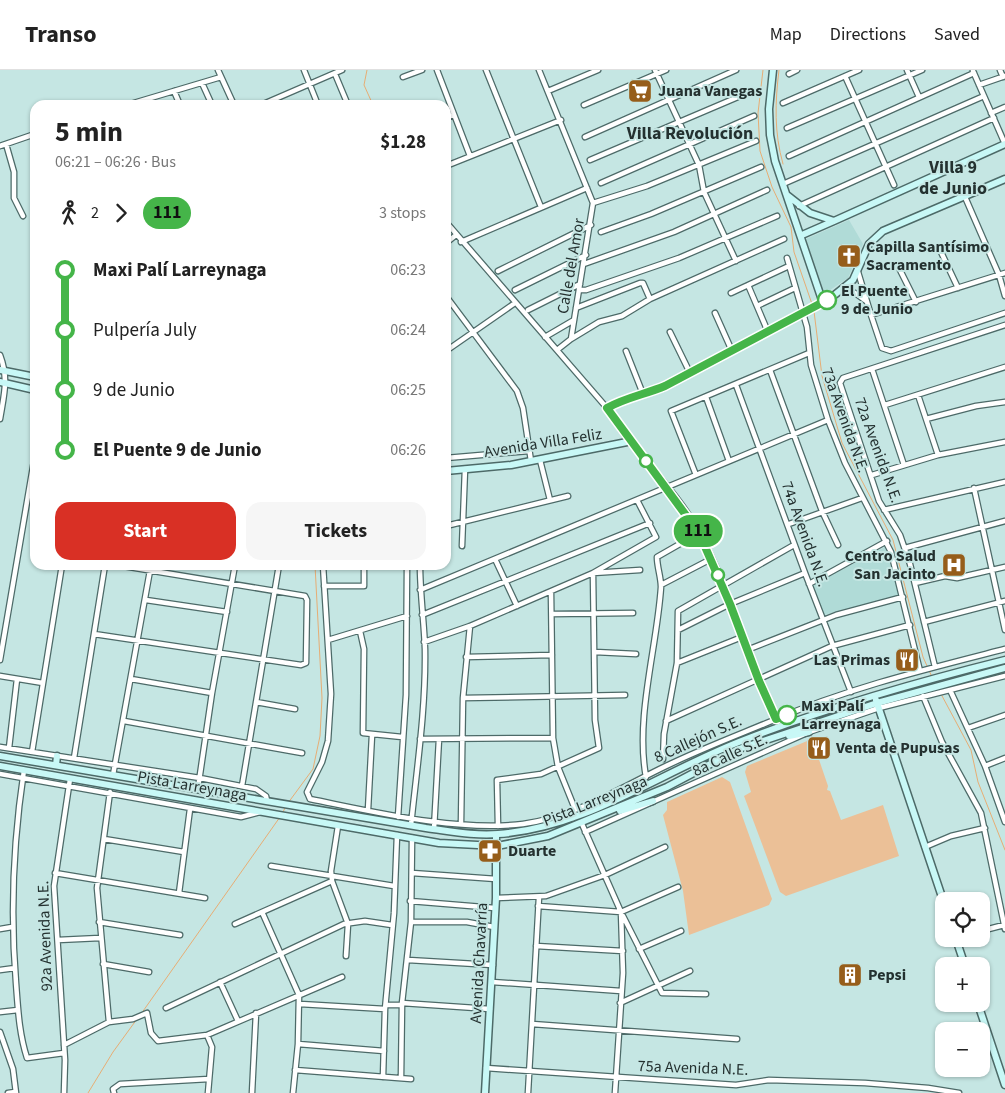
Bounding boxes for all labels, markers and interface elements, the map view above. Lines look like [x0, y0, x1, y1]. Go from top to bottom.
text: Transo [25, 17, 97, 52]
text: Map [770, 22, 802, 47]
text: Directions [830, 22, 906, 47]
text: Saved [934, 22, 980, 47]
supermarket icon: Juana Vanegas [627, 78, 653, 104]
place label: Juana Vanegas [658, 80, 762, 102]
text: 5 min [55, 112, 123, 152]
district label: Villa Revolución [626, 121, 753, 146]
text: $1.28 [380, 129, 426, 156]
text: 06:21 – 06:26 · Bus [55, 151, 176, 173]
district label: Villa 9 de Junio [919, 155, 987, 201]
icon: walk [55, 199, 83, 227]
icon: forward [107, 199, 135, 227]
text: 111 [153, 200, 181, 225]
text: 2 [91, 202, 99, 224]
text: 3 stops [379, 202, 426, 224]
street label: Calle del Amor [552, 216, 590, 316]
place label: Capilla Santísimo Sacramento [866, 236, 989, 276]
church icon: Capilla Santísimo Sacramento [836, 243, 862, 269]
text: Maxi Palí Larreynaga [93, 257, 267, 284]
text: 06:23 [390, 259, 426, 281]
place label: El Puente 9 de Junio [841, 280, 913, 320]
marker: El Puente 9 de Junio [817, 290, 837, 310]
text: Pulpería July [93, 317, 197, 344]
text: 06:24 [390, 319, 426, 341]
street label: 73a Avenida N.E. [816, 364, 874, 476]
text: 9 de Junio [93, 377, 175, 404]
text: 06:25 [390, 379, 426, 401]
street label: 72a Avenida N.E. [849, 394, 907, 506]
street label: Avenida Villa Feliz [483, 423, 604, 463]
text: El Puente 9 de Junio [93, 437, 262, 464]
text: 06:26 [390, 439, 426, 461]
unlabelled marker [639, 454, 653, 468]
street label: 74a Avenida N.E. [776, 478, 834, 590]
button: Start [55, 502, 236, 560]
button: Tickets [246, 502, 426, 560]
line badge: 111 [669, 515, 727, 547]
text: 111 [684, 518, 712, 543]
place label: Centro Salud San Jacinto [845, 545, 936, 585]
hospital icon: Centro Salud San Jacinto [941, 552, 967, 578]
unlabelled marker [711, 568, 725, 582]
restaurant icon: Las Primas [894, 647, 920, 673]
place label: Las Primas [813, 649, 890, 671]
place label: Maxi Palí Larreynaga [801, 695, 881, 735]
marker: Maxi Palí Larreynaga [777, 705, 797, 725]
street label: 8 Callejón S.E. [651, 710, 745, 768]
street label: 8a Calle S.E. [689, 728, 771, 782]
restaurant icon: Venta de Pupusas [806, 735, 832, 761]
place label: Venta de Pupusas [835, 737, 960, 759]
street label: Pista Larreynaga [136, 766, 248, 806]
street label: Pista Larreynaga [540, 770, 650, 832]
pharmacy icon: Duarte [477, 838, 503, 864]
place label: Duarte [508, 840, 556, 862]
street label: 92a Avenida N.E. [32, 880, 58, 992]
map controls [935, 892, 990, 1077]
button: locate [935, 892, 990, 947]
street label: Avenida Chavarría [465, 902, 493, 1024]
button: + [935, 957, 990, 1012]
building icon: Pepsi [837, 962, 863, 988]
place label: Pepsi [868, 964, 906, 986]
button: − [935, 1022, 990, 1077]
street label: 75a Avenida N.E. [637, 1055, 749, 1081]

